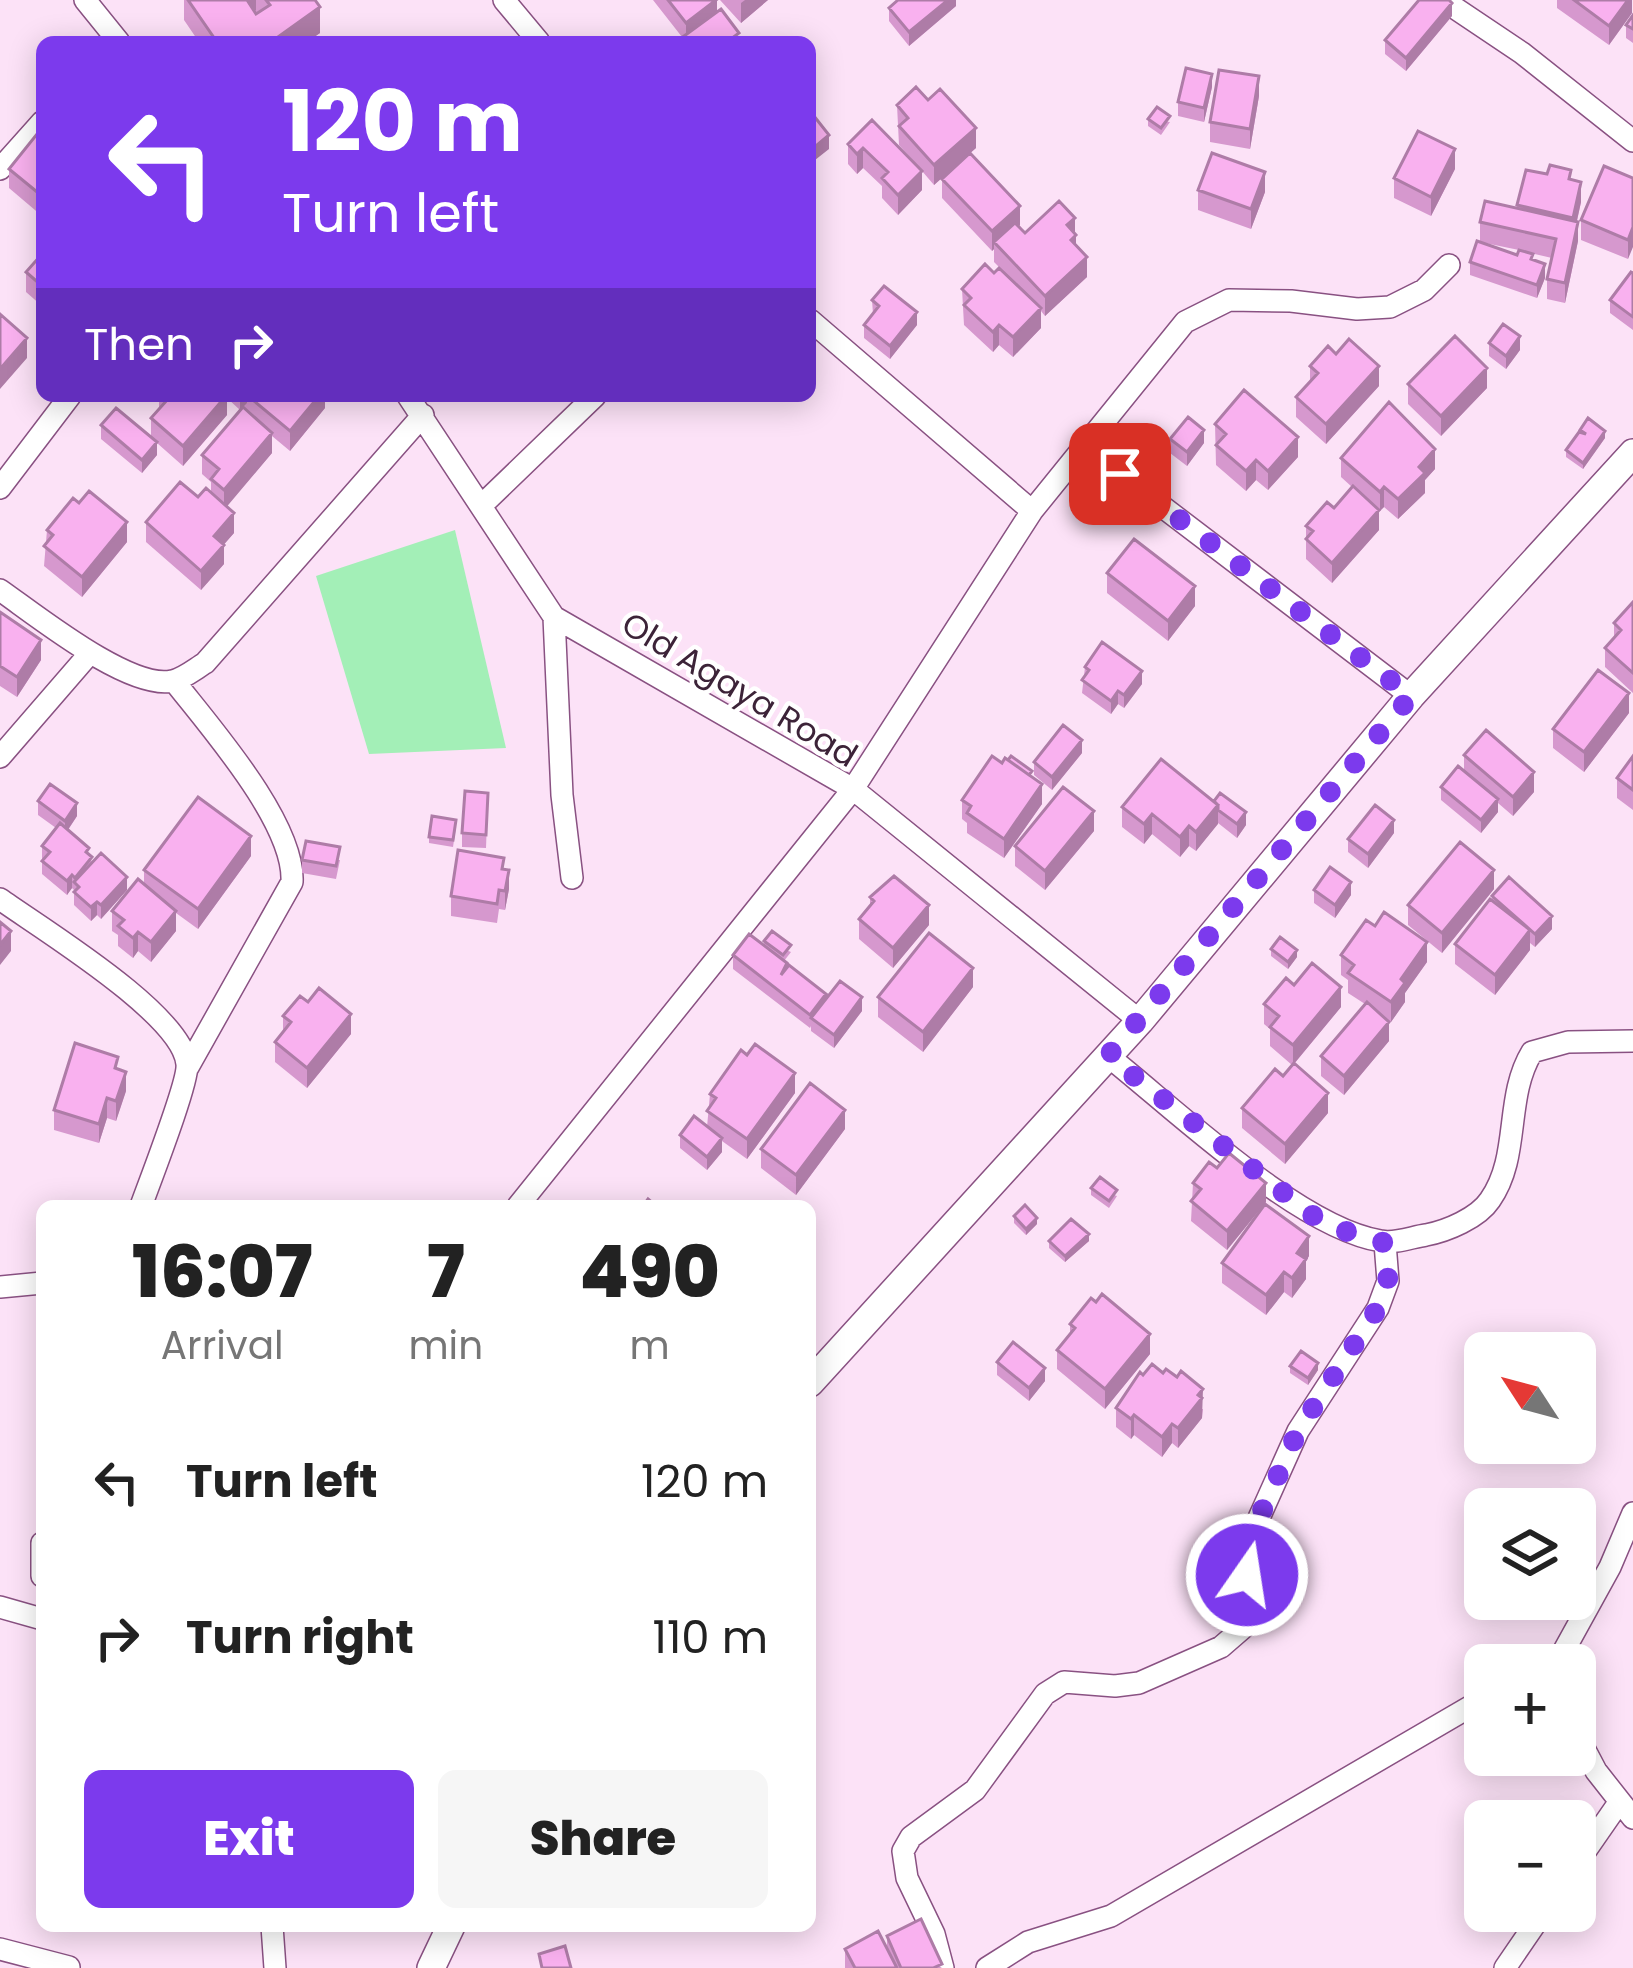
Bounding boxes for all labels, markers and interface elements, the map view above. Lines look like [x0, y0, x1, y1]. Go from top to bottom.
text: 120 m [282, 63, 523, 180]
icon: left [84, 84, 240, 240]
text: Turn left [282, 175, 499, 251]
icon: right [218, 312, 284, 378]
text: Then [84, 313, 194, 376]
pin [1069, 423, 1171, 525]
icon: arrive [1087, 441, 1153, 507]
street label: Old Agaya Road [613, 600, 867, 778]
text: 16:07 [132, 1221, 312, 1322]
text: 7 [427, 1221, 465, 1322]
text: 490 [579, 1221, 720, 1322]
text: Arrival [161, 1318, 284, 1373]
text: min [408, 1318, 483, 1373]
text: m [629, 1318, 670, 1373]
north arrow [1464, 1332, 1596, 1464]
map controls [1464, 1332, 1596, 1932]
icon: left [84, 1449, 150, 1515]
text: Turn left [186, 1450, 378, 1513]
text: 120 m [641, 1450, 768, 1513]
button: layers [1464, 1488, 1596, 1620]
position arrow [1184, 1512, 1310, 1638]
icon: right [84, 1605, 150, 1671]
text: Turn right [186, 1606, 414, 1669]
text: 110 m [653, 1606, 768, 1669]
button: + [1464, 1644, 1596, 1776]
button: Exit [84, 1770, 414, 1908]
button: Share [438, 1770, 768, 1908]
button: − [1464, 1800, 1596, 1932]

